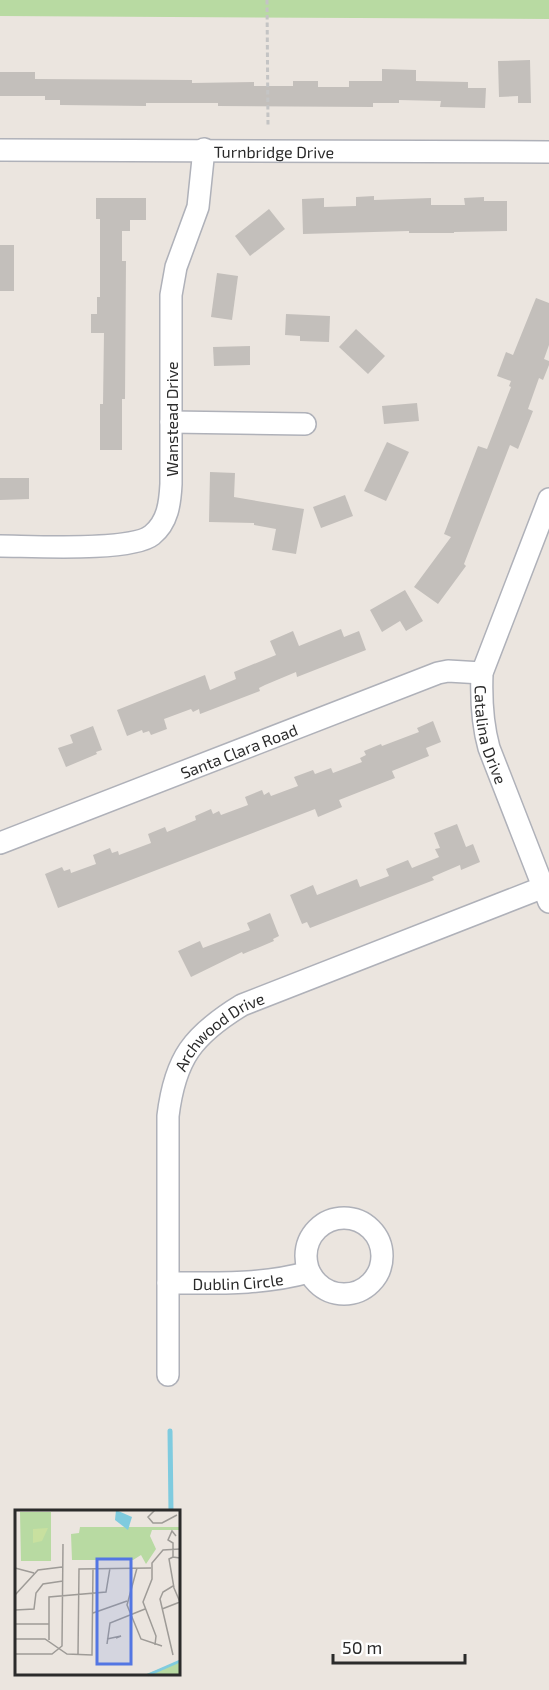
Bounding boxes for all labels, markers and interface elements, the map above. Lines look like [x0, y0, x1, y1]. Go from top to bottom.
street label: Turnbridge Drive [214, 141, 334, 161]
street label: Wanstead Drive [162, 361, 181, 477]
street label: Catalina Drive [472, 685, 511, 786]
street label: Santa Clara Road [177, 719, 300, 782]
street label: Archwood Drive [170, 988, 267, 1074]
street label: Dublin Circle [193, 1268, 285, 1293]
inset map [15, 1510, 180, 1675]
scale bar [333, 1627, 465, 1665]
text: 50 m [342, 1636, 382, 1658]

